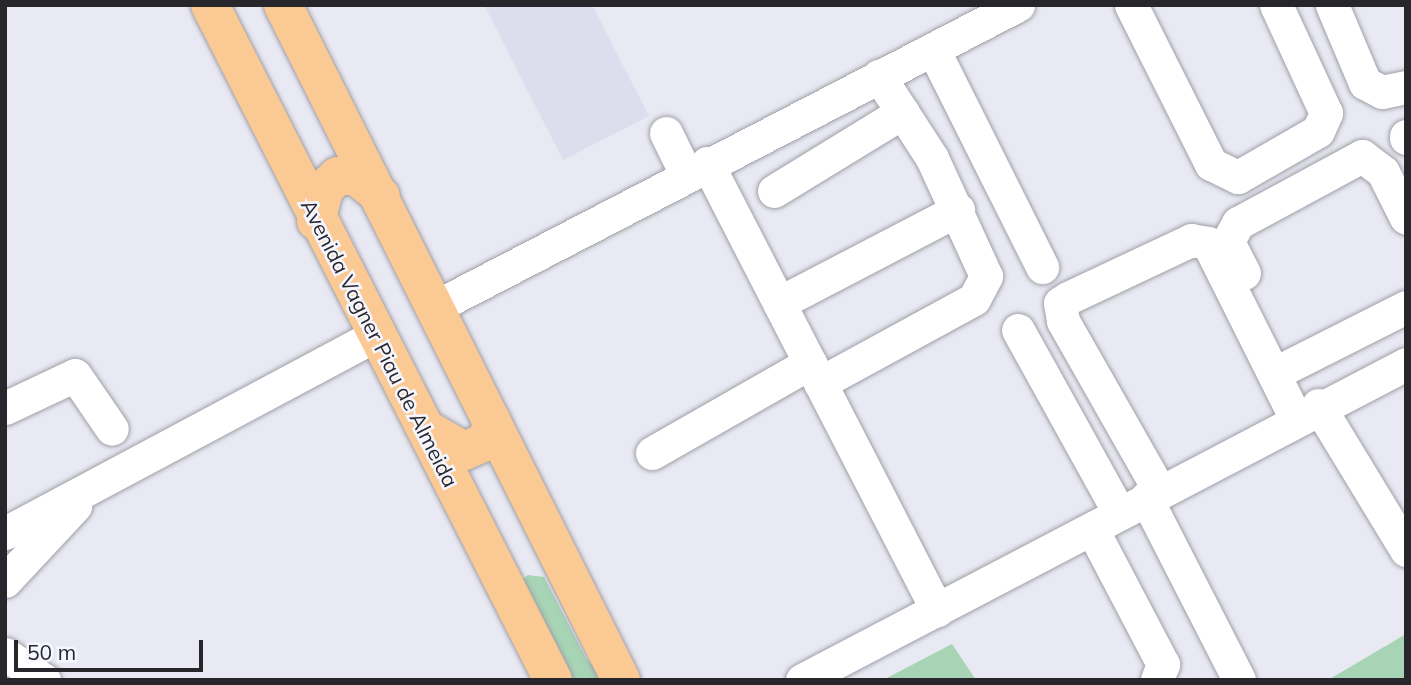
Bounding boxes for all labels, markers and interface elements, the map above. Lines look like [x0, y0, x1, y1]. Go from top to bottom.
street label: Avenida Vagner Piau de Almeida [296, 195, 464, 491]
scale bar [18, 626, 206, 670]
text: 50 m [27, 639, 76, 665]

